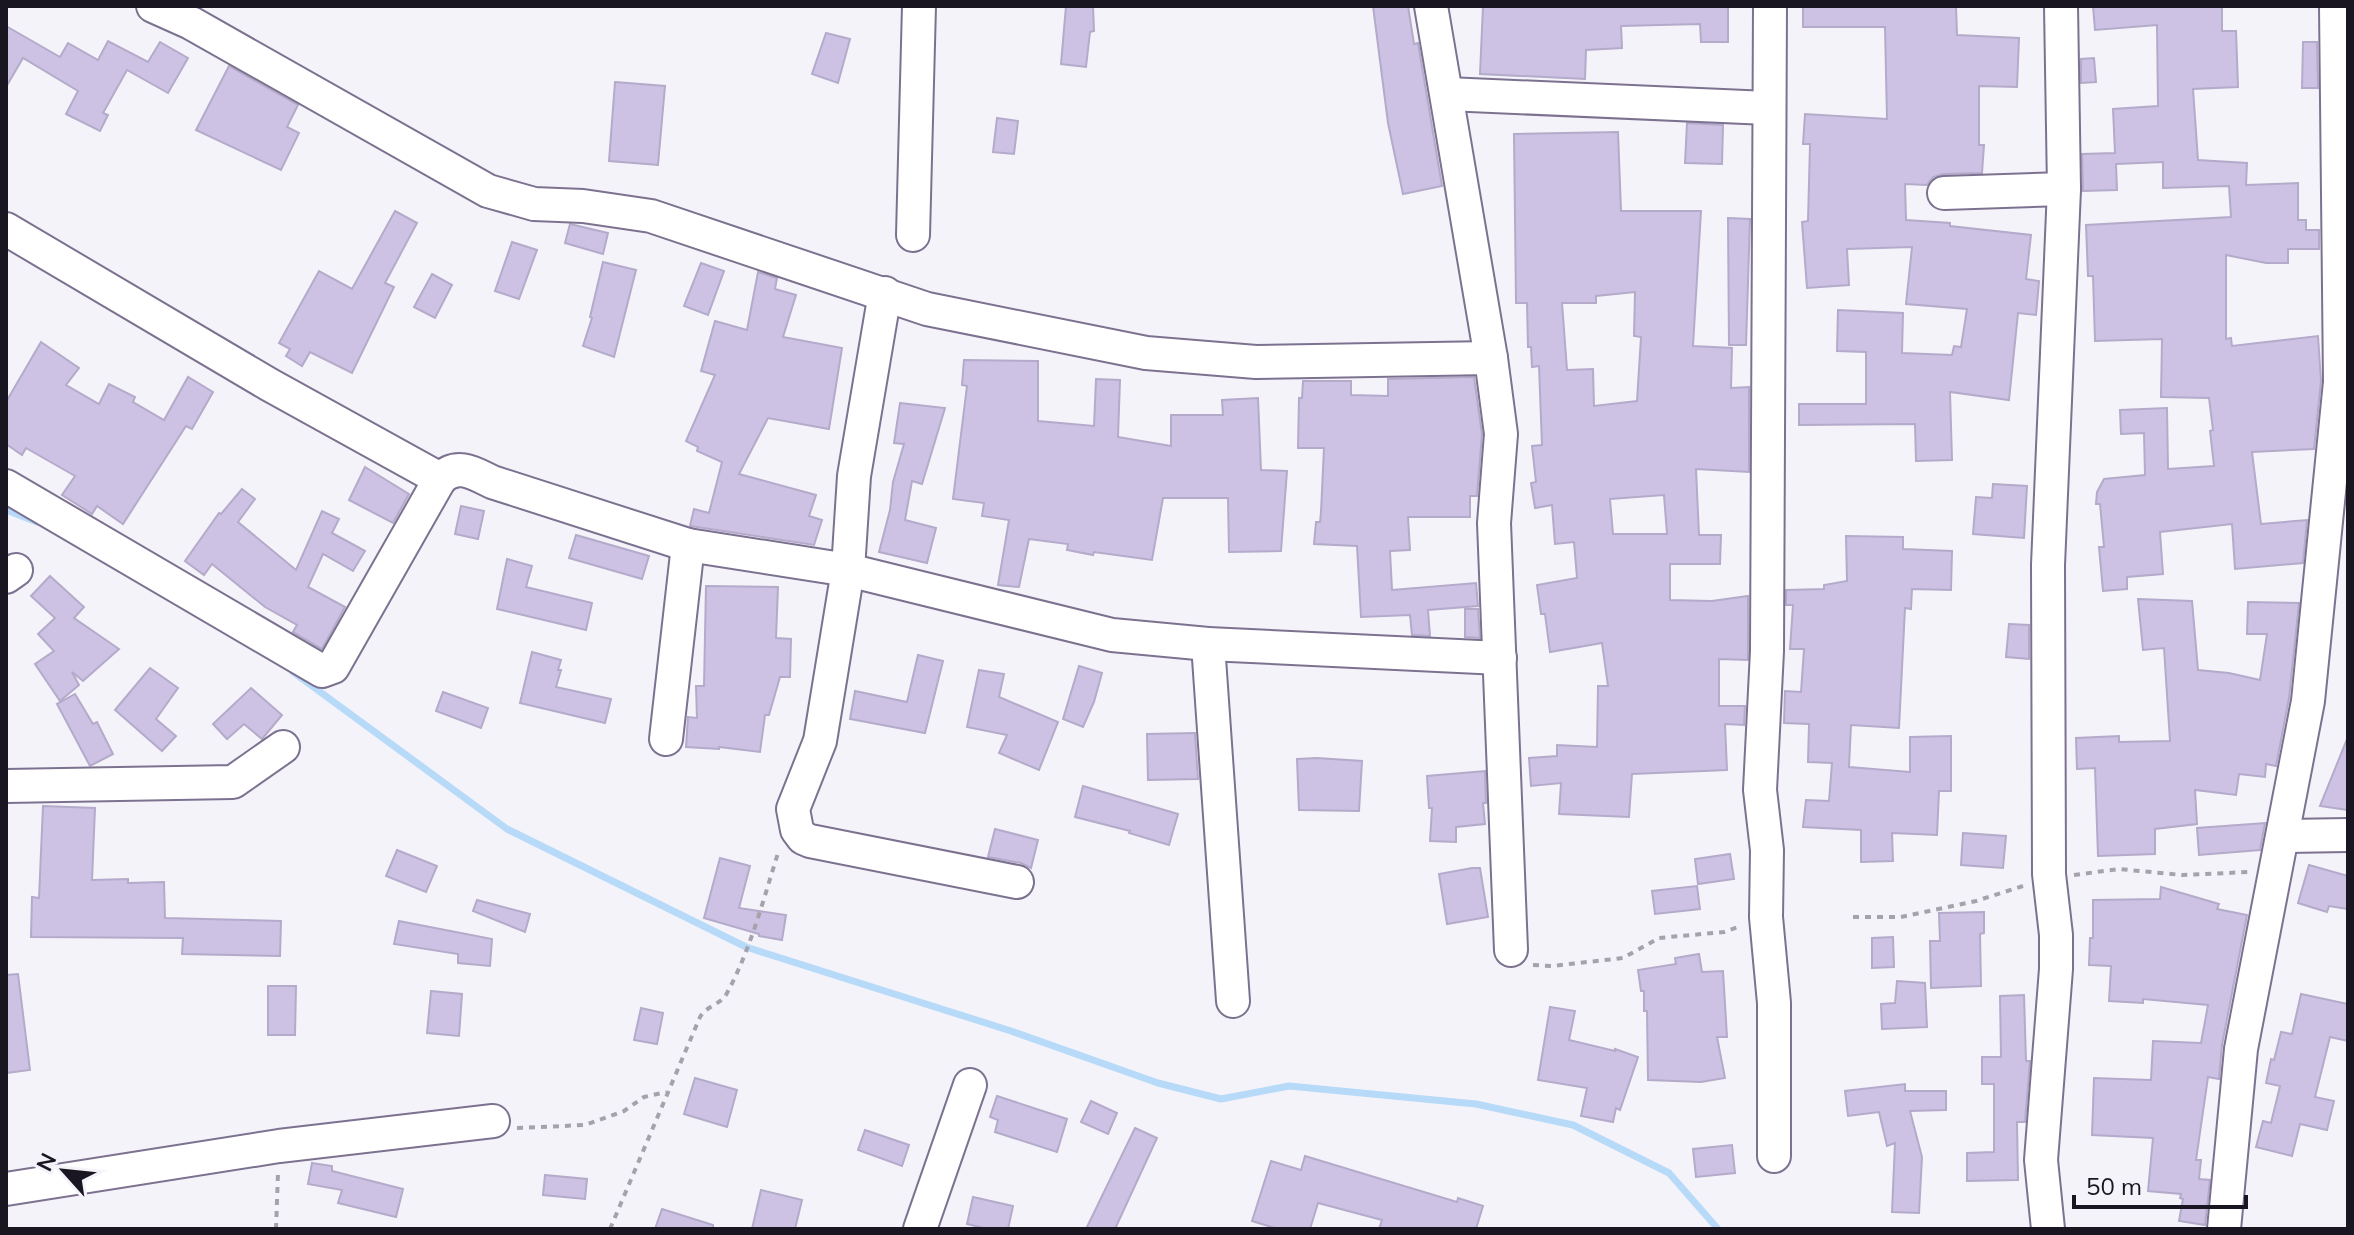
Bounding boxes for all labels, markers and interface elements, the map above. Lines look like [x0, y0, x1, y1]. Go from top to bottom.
north arrow [24, 1131, 104, 1211]
text: N [30, 1148, 62, 1176]
scale bar [2074, 1159, 2246, 1209]
text: 50 m [2086, 1171, 2142, 1201]

